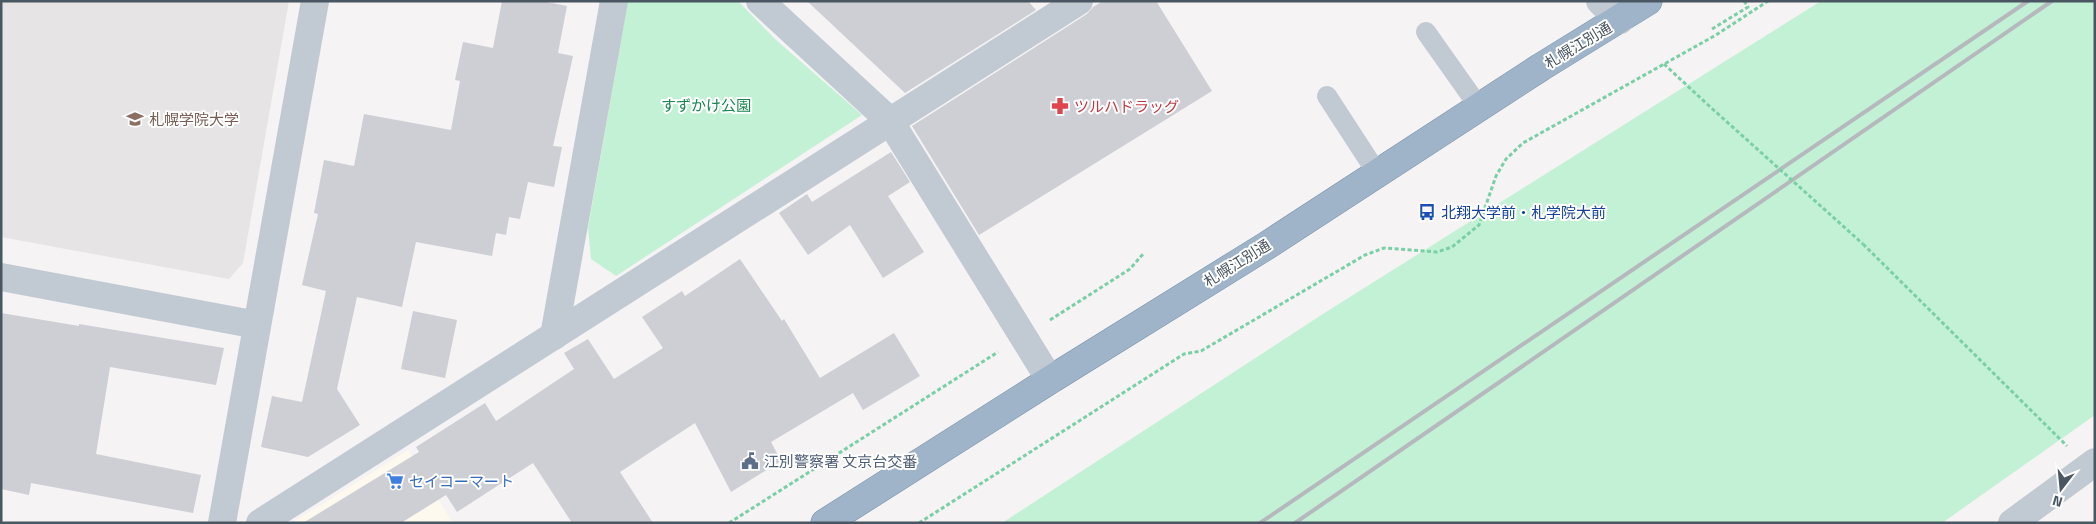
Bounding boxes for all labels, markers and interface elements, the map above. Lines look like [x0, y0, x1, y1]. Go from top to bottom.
street label: 札幌江別通 [1540, 16, 1616, 74]
park label: すずかけ公園 [661, 94, 751, 117]
place label: ツルハドラッグ [1074, 95, 1179, 118]
pharmacy icon: ツルハドラッグ [1050, 96, 1070, 116]
place label: 札幌学院大学 [149, 108, 239, 131]
school or university icon: 札幌学院大学 [125, 109, 145, 129]
place label: 北翔大学前・札学院大前 [1441, 201, 1606, 224]
bus stop icon: 北翔大学前・札学院大前 [1417, 202, 1437, 222]
street label: 札幌江別通 [1199, 233, 1275, 293]
place label: 江別警察署 文京台交番 [764, 450, 917, 473]
public building icon: 江別警察署 文京台交番 [740, 451, 760, 471]
north arrow [2036, 464, 2086, 514]
place label: セイコーマート [409, 470, 514, 493]
supermarket icon: セイコーマート [385, 471, 405, 491]
text: N [2050, 491, 2065, 513]

